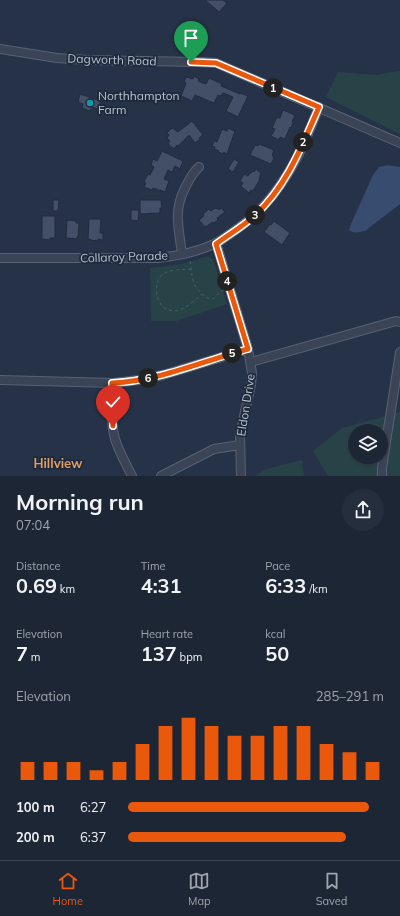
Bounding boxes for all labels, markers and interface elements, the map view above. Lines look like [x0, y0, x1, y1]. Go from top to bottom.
pin [174, 21, 208, 62]
icon: arrive [180, 27, 202, 49]
street label: Dagworth Road [67, 50, 157, 69]
pin: 1 [263, 78, 283, 98]
text: 1 [270, 81, 276, 95]
place label: Northhampton Farm [98, 88, 180, 117]
marker: Northhampton Farm [85, 98, 95, 108]
pin: 2 [293, 132, 313, 152]
text: 2 [300, 135, 306, 149]
pin: 3 [245, 205, 265, 225]
text: 3 [252, 208, 258, 222]
street label: Collaroy Parade [80, 247, 168, 266]
pin: 4 [217, 271, 237, 291]
text: 4 [224, 274, 230, 288]
pin: 5 [222, 343, 242, 363]
text: 5 [229, 346, 235, 360]
pin: 6 [138, 368, 158, 388]
text: 6 [145, 371, 151, 385]
street label: Eldon Drive [233, 373, 258, 437]
pin [96, 385, 130, 426]
icon: check [102, 391, 124, 413]
map controls [348, 424, 388, 464]
button: layers [348, 424, 388, 464]
district label: Hillview [33, 455, 83, 471]
text: Morning run [16, 488, 144, 516]
button: share [342, 489, 384, 531]
text: 07:04 [16, 517, 50, 533]
text: Distance [16, 559, 60, 573]
text: Time [141, 559, 166, 573]
text: Pace [265, 559, 290, 573]
text: 0.69 [16, 573, 57, 598]
text: 4:31 [141, 573, 182, 598]
text: 6:33 [265, 573, 306, 598]
text: km [57, 582, 75, 596]
text: /km [306, 582, 328, 596]
text: Elevation [16, 627, 63, 641]
text: Heart rate [141, 627, 193, 641]
text: kcal [265, 627, 285, 641]
text: 7 [16, 641, 28, 666]
text: 137 [141, 641, 177, 666]
text: 50 [265, 641, 289, 666]
text: m [28, 650, 41, 664]
text: bpm [177, 650, 202, 664]
text: Elevation [16, 688, 71, 704]
text: 285–291 m [316, 688, 384, 704]
text: 100 m [16, 799, 55, 815]
text: 6:27 [80, 799, 106, 815]
text: 200 m [16, 829, 55, 845]
text: 6:37 [80, 829, 106, 845]
tab: Home [53, 870, 83, 908]
tab: Map [188, 870, 211, 908]
tab: Saved [316, 870, 347, 908]

